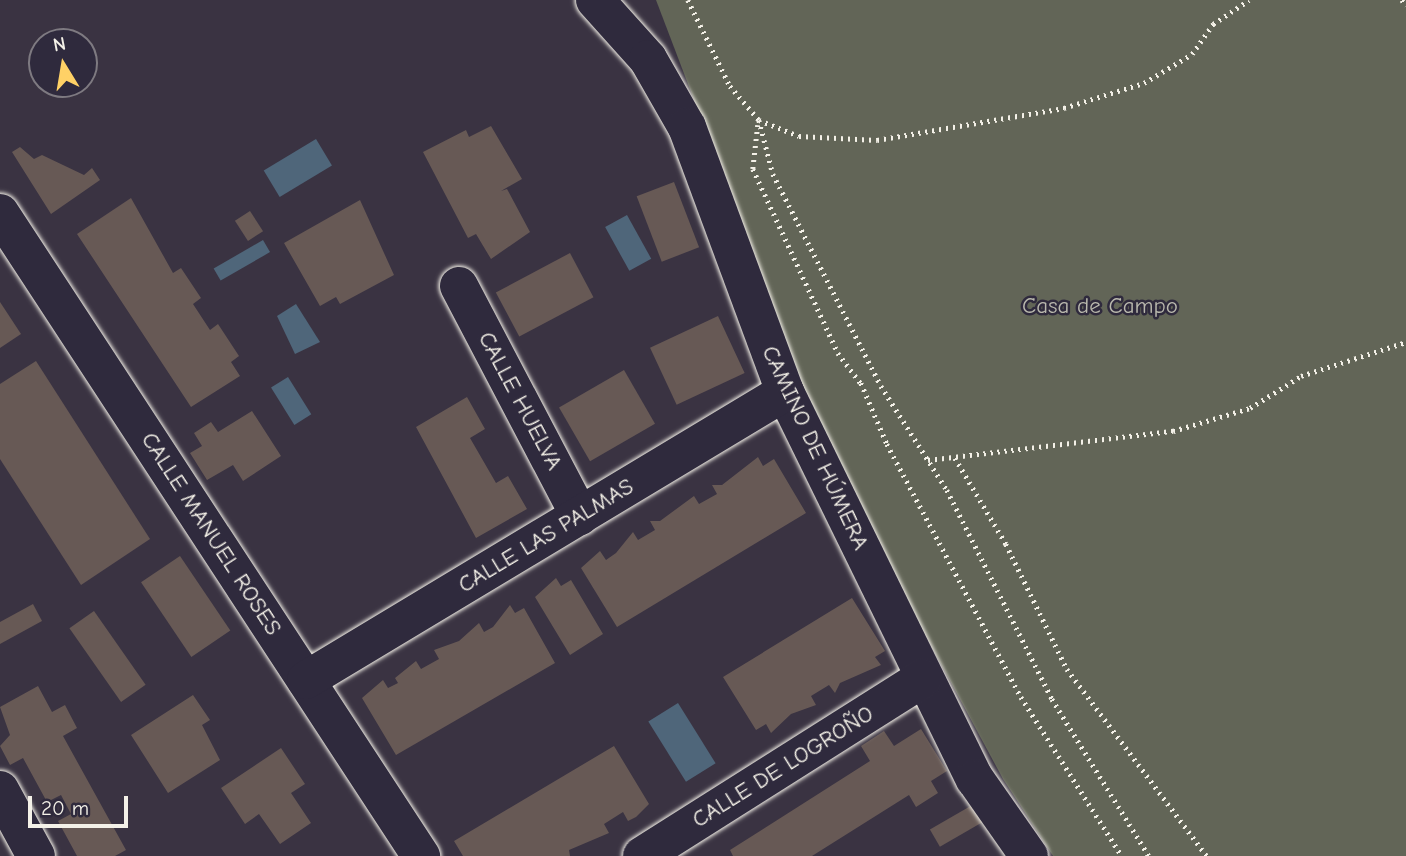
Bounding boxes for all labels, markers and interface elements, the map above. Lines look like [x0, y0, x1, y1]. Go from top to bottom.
north arrow [28, 28, 98, 98]
text: N [51, 32, 68, 56]
park label: Casa de Campo [1022, 292, 1178, 320]
street label: CALLE HUELVA [472, 327, 568, 475]
street label: CAMINO DE HÚMERA [756, 342, 874, 554]
street label: CALLE MANUEL ROSES [135, 427, 287, 641]
street label: CALLE LAS PALMAS [453, 473, 639, 599]
street label: CALLE DE LOGROÑO [687, 700, 879, 834]
scale bar [32, 782, 131, 826]
text: 20 m [41, 796, 89, 820]

